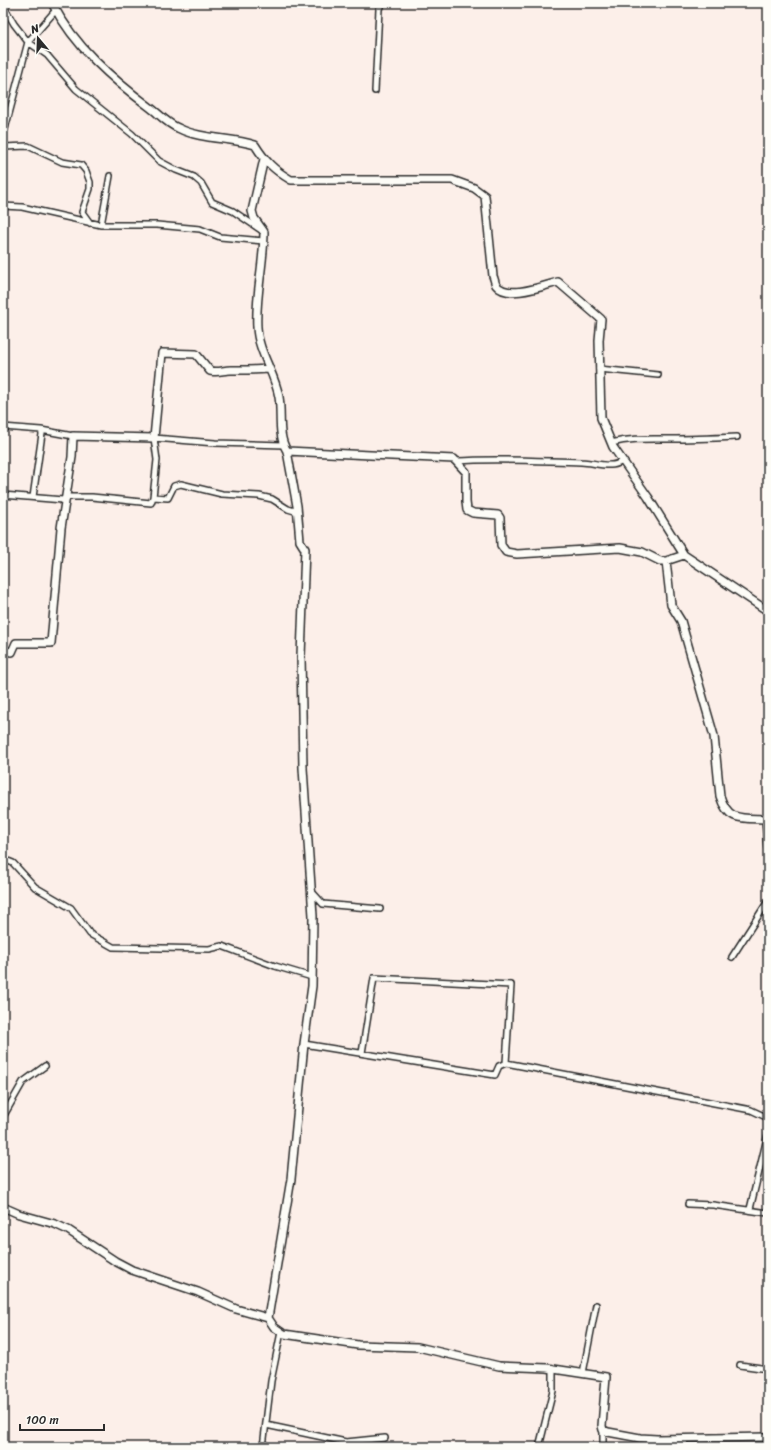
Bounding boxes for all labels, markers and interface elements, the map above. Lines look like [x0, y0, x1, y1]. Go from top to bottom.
north arrow [18, 18, 58, 58]
text: N [27, 19, 42, 40]
scale bar [20, 1406, 104, 1432]
text: 100 m [26, 1409, 59, 1431]

